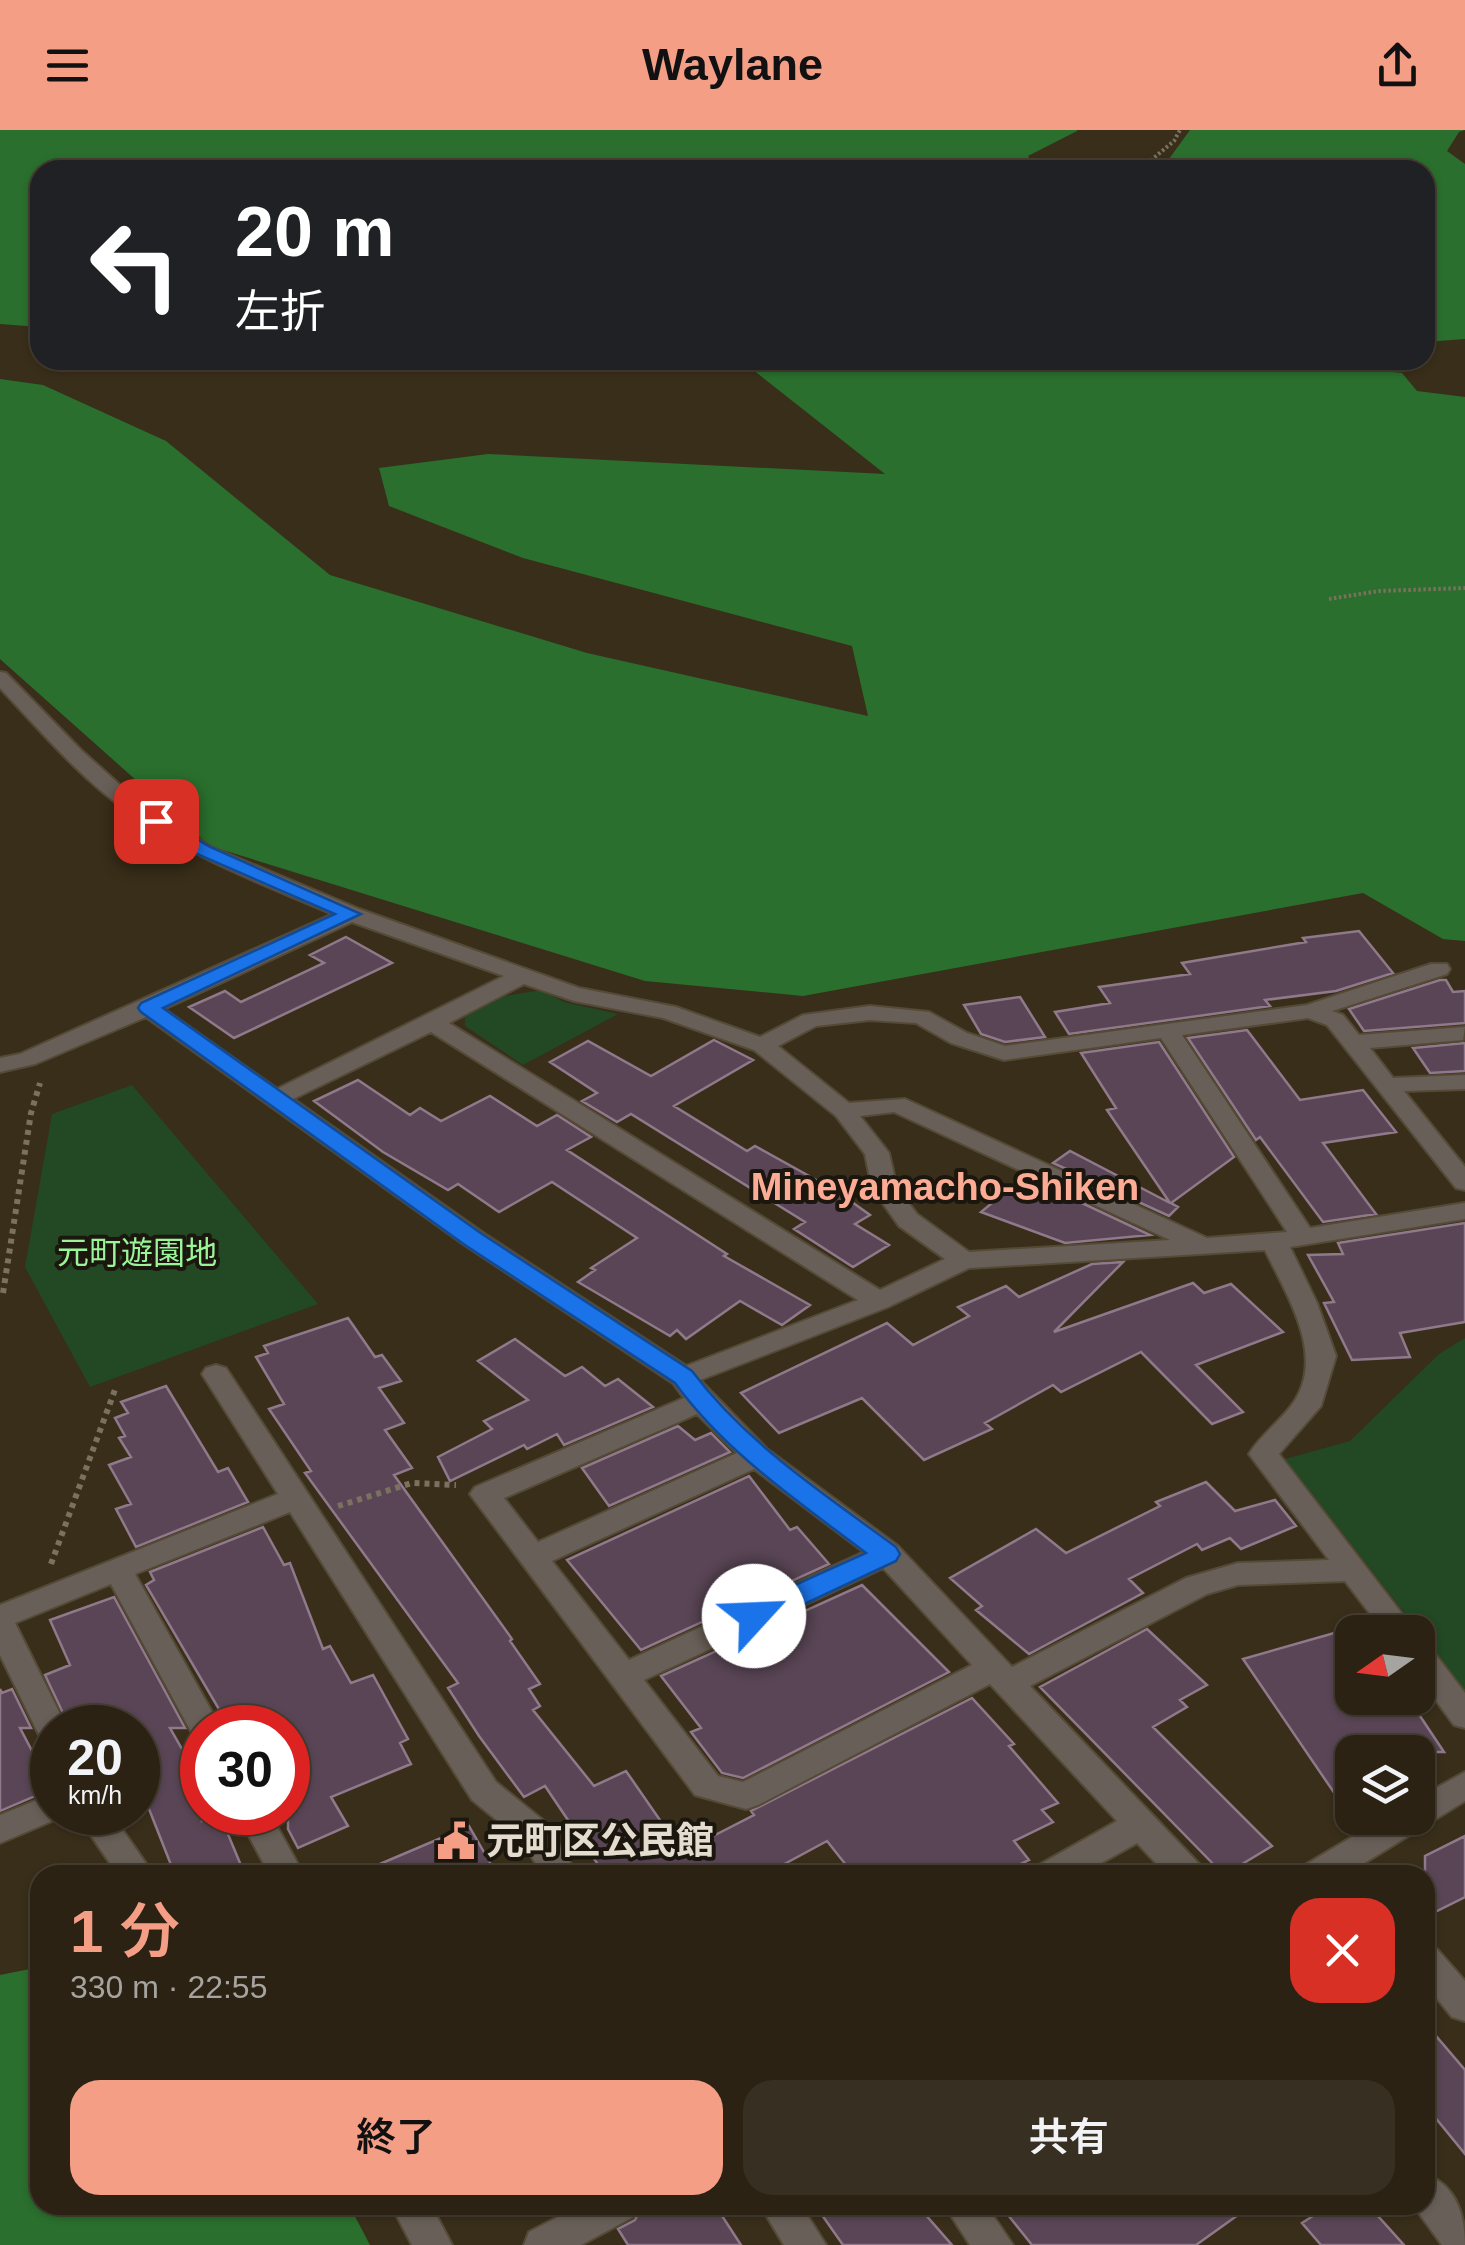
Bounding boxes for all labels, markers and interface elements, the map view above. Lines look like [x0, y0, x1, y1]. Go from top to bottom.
icon: menu [40, 38, 95, 93]
icon: share [1370, 38, 1425, 93]
text: Waylane [642, 39, 823, 90]
text: 20 m [235, 193, 395, 271]
icon: left [70, 200, 200, 330]
text: 左折 [235, 286, 325, 337]
pin [114, 779, 199, 864]
icon: arrive [129, 794, 184, 849]
district label: Mineyamacho-Shiken [751, 1166, 1139, 1208]
park label: 元町遊園地 [57, 1235, 217, 1271]
position arrow [702, 1564, 806, 1668]
north arrow [1335, 1615, 1435, 1715]
map controls [1335, 1615, 1435, 1835]
speed limit sign: 30 [180, 1705, 310, 1835]
text: 20 [67, 1730, 123, 1786]
button: layers [1335, 1735, 1435, 1835]
text: km/h [68, 1781, 122, 1809]
public building icon: 元町区公民館 [435, 1820, 477, 1862]
place label: 元町区公民館 [486, 1820, 714, 1862]
text: 1 分 [70, 1898, 180, 1965]
button: close [1290, 1898, 1395, 2003]
text: 330 m · 22:55 [70, 1969, 267, 2005]
button: 終了 [70, 2080, 723, 2195]
button: 共有 [743, 2080, 1395, 2195]

